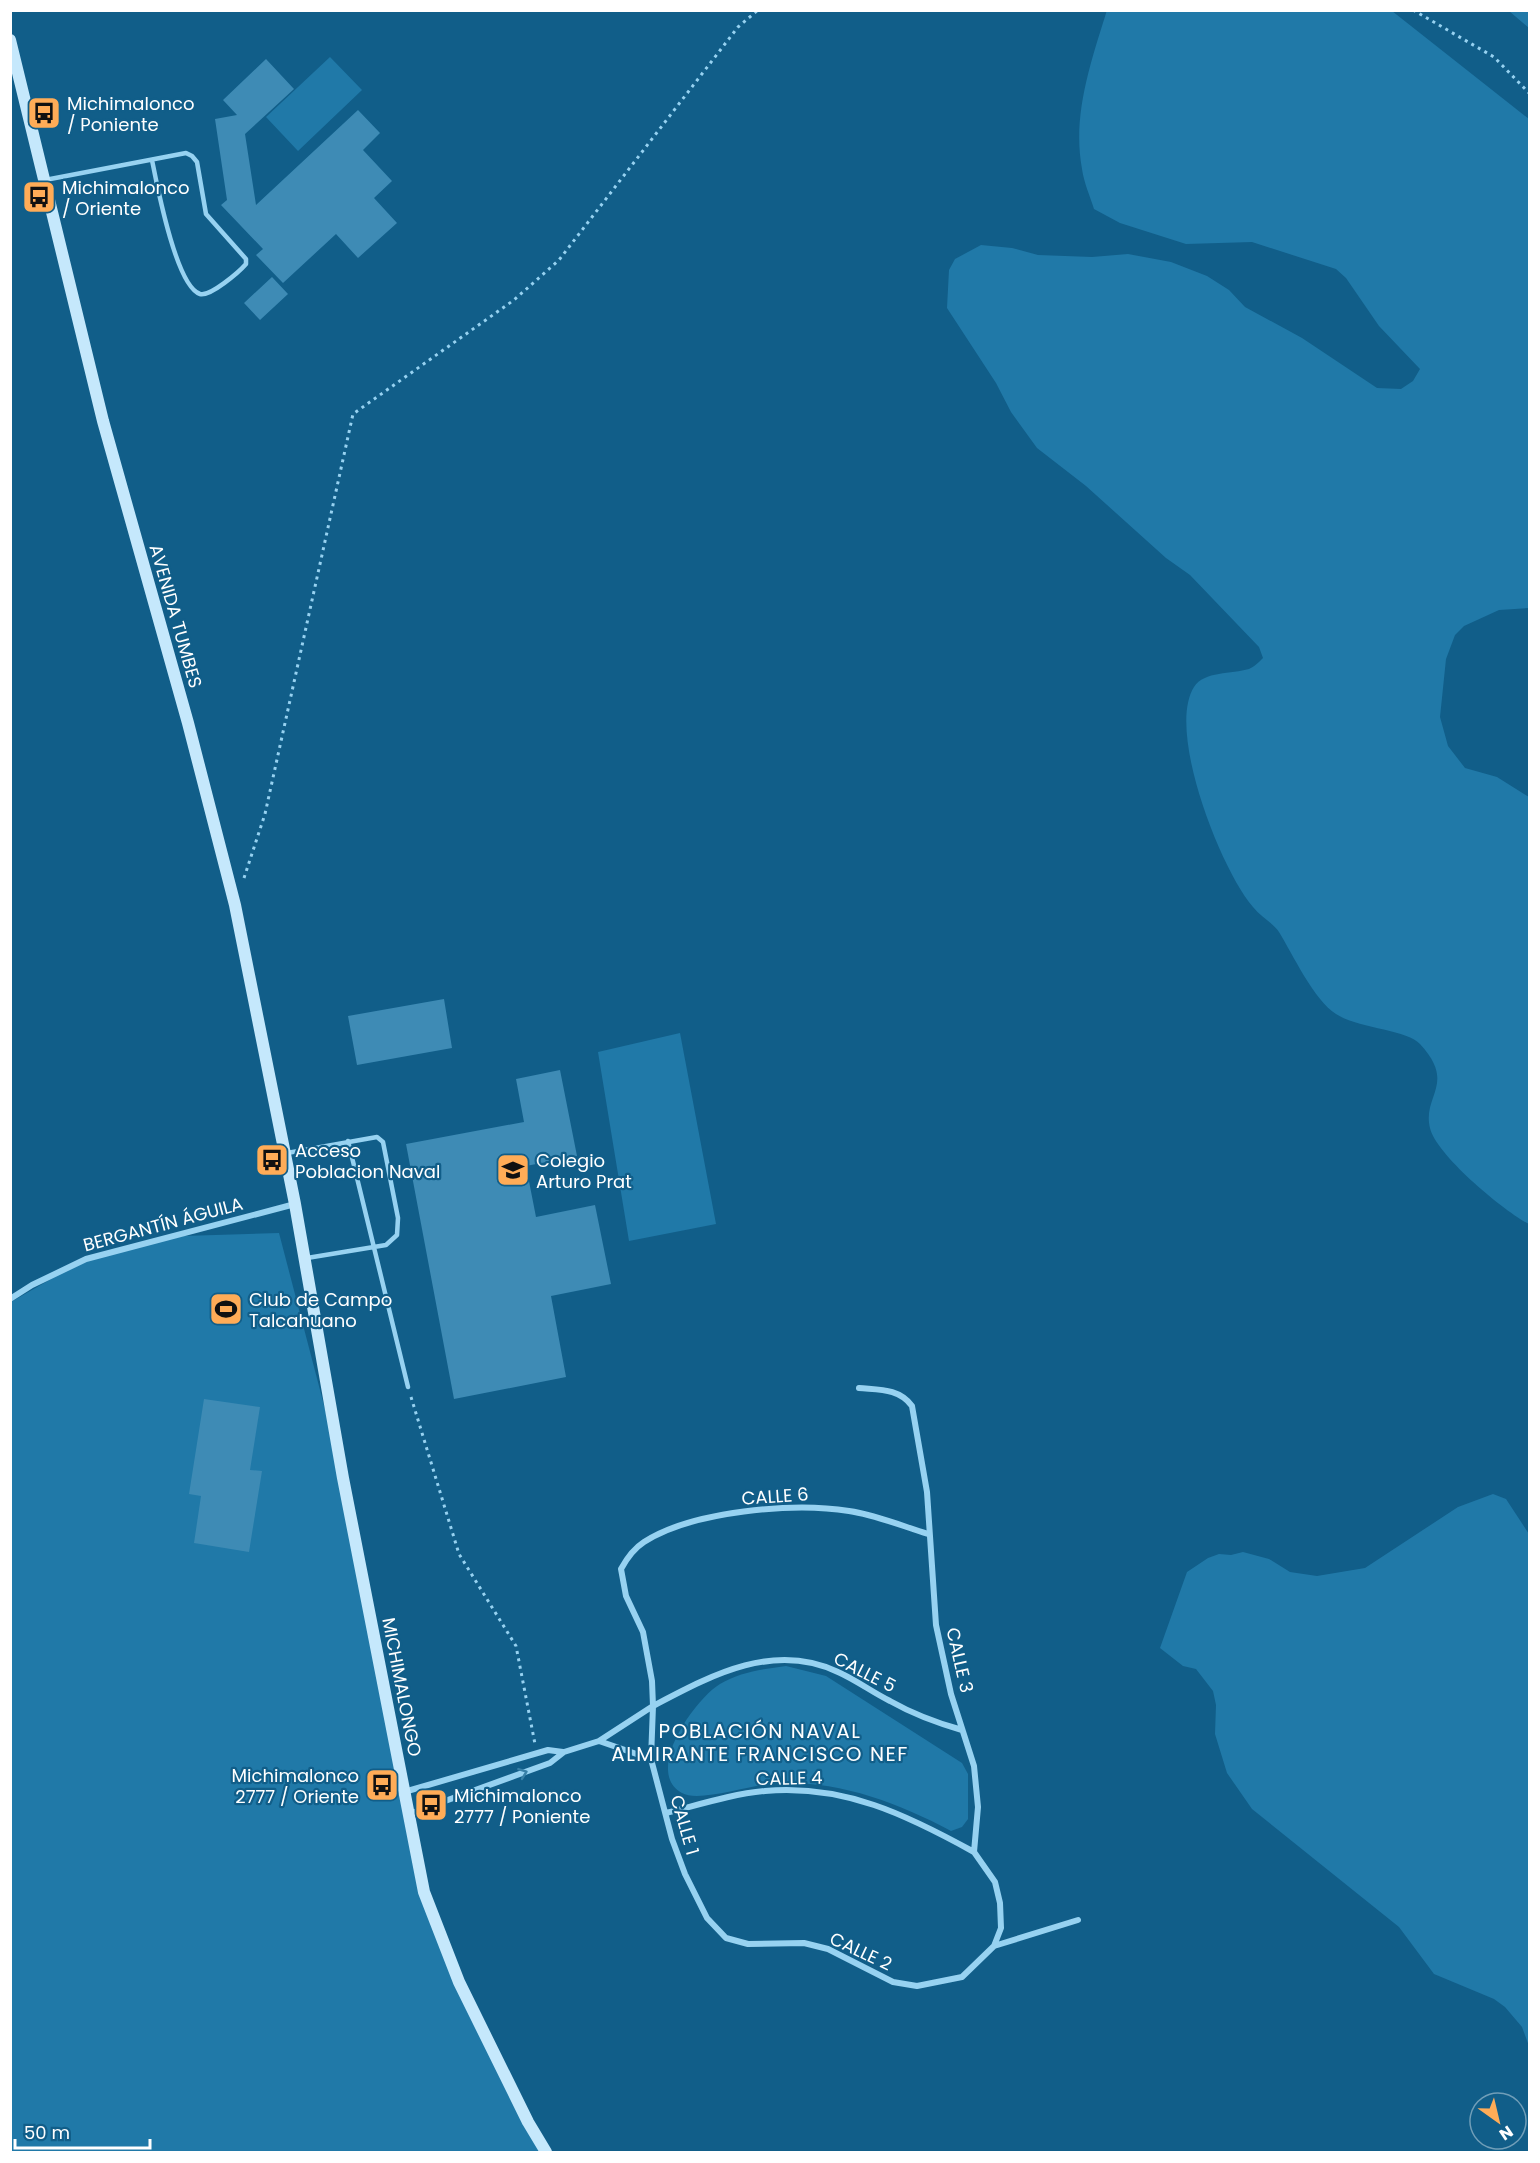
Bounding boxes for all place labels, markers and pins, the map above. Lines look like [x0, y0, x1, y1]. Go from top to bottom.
place label: Michimalonco / Poniente [67, 91, 194, 137]
bus stop icon: Michimalonco / Poniente [26, 95, 62, 131]
place label: Michimalonco / Oriente [62, 175, 189, 221]
bus stop icon: Michimalonco / Oriente [21, 179, 57, 215]
place label: Acceso Poblacion Naval [295, 1138, 440, 1184]
bus stop icon: Acceso Poblacion Naval [254, 1142, 290, 1178]
place label: Colegio Arturo Prat [536, 1148, 632, 1194]
school or university icon: Colegio Arturo Prat [495, 1152, 531, 1188]
place label: Club de Campo Talcahuano [249, 1287, 392, 1333]
sports icon: Club de Campo Talcahuano [208, 1291, 244, 1327]
place label: Michimalonco 2777 / Oriente [232, 1763, 359, 1809]
bus stop icon: Michimalonco 2777 / Oriente [364, 1767, 400, 1803]
place label: Michimalonco 2777 / Poniente [454, 1783, 590, 1829]
bus stop icon: Michimalonco 2777 / Poniente [413, 1787, 449, 1823]

